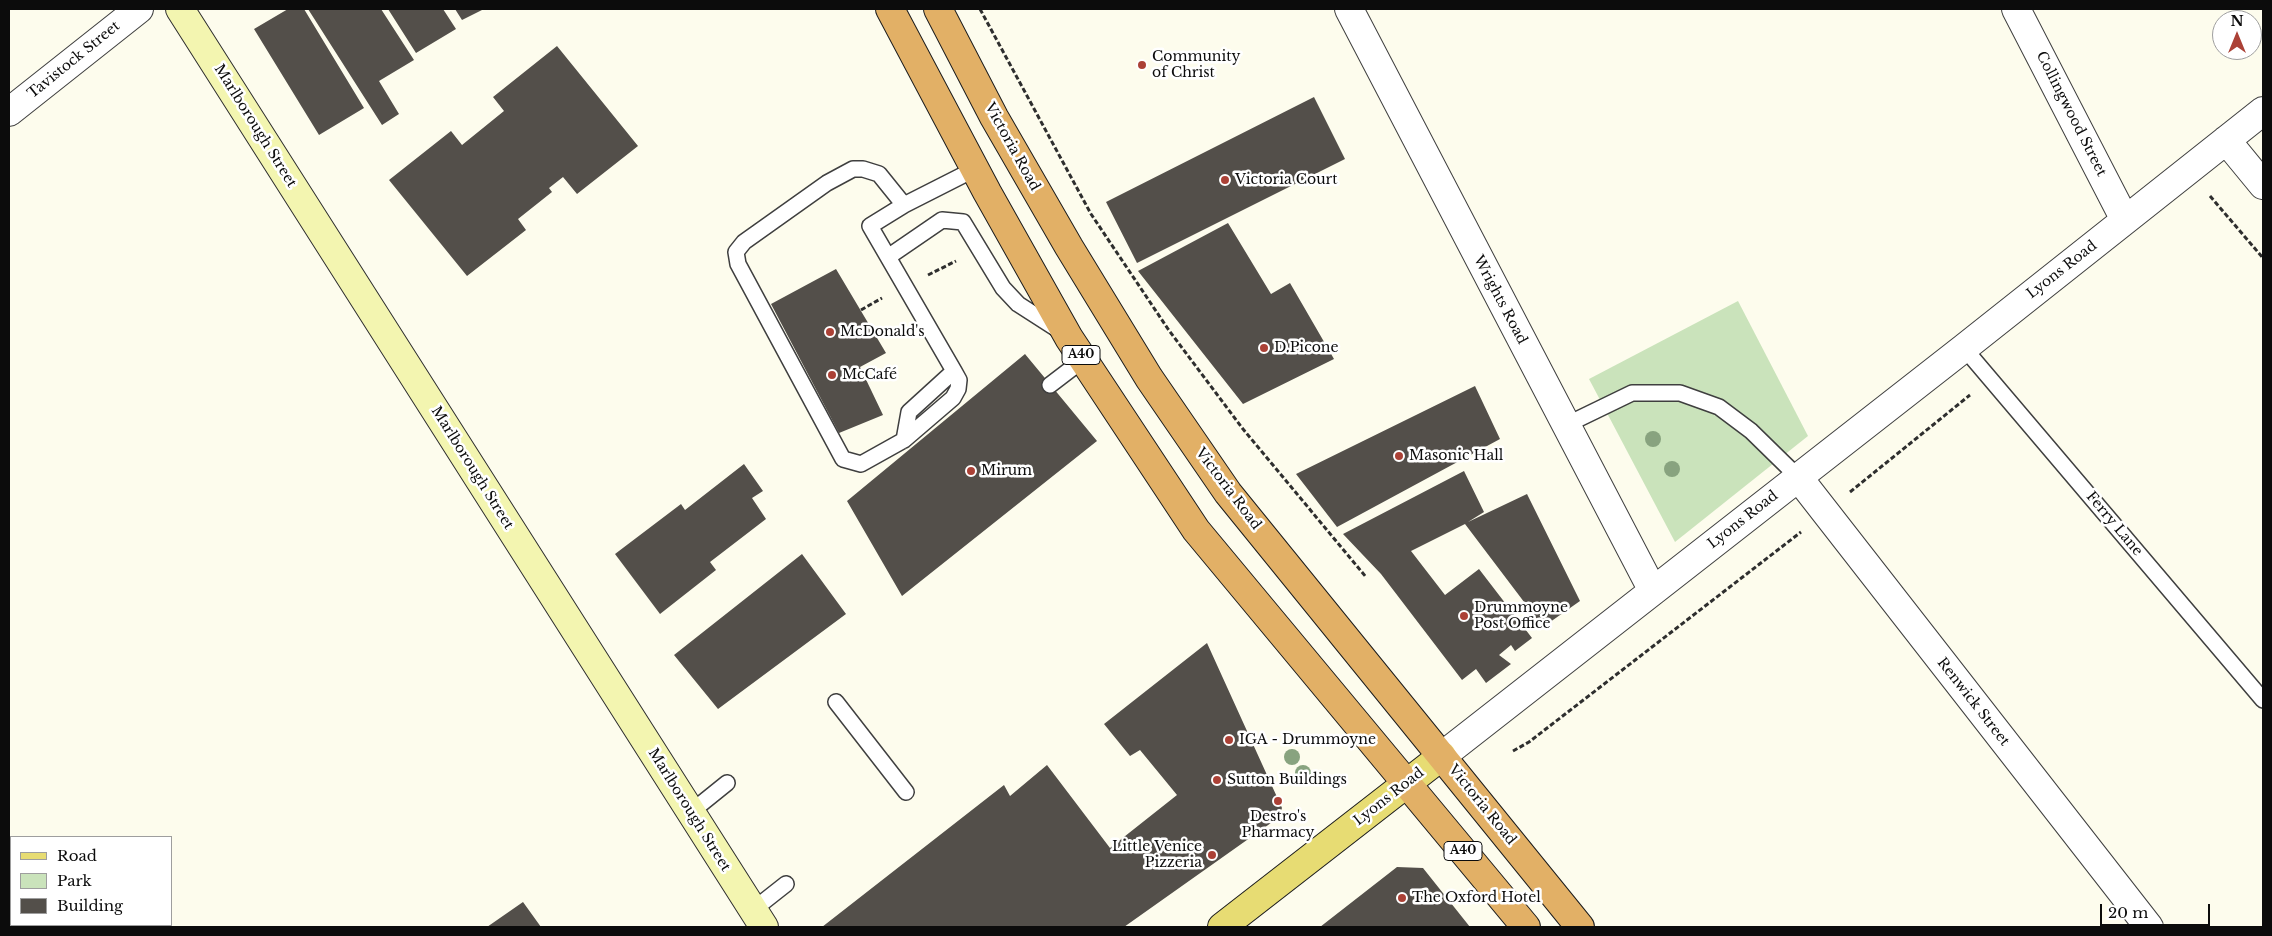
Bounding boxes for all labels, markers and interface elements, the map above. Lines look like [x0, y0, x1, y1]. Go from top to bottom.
north arrow [2212, 10, 2262, 60]
text: N [2230, 12, 2244, 30]
street label: Tavistock Street [25, 18, 123, 102]
place label: Community of Christ [1152, 49, 1240, 82]
street label: Collingwood Street [2032, 49, 2110, 179]
marker: Community of Christ [1136, 59, 1148, 71]
street label: Marlborough Street [210, 61, 300, 191]
street label: Victoria Road [981, 100, 1043, 194]
place label: Victoria Court [1235, 172, 1338, 188]
marker: Victoria Court [1219, 174, 1231, 186]
street label: Lyons Road [2024, 237, 2100, 303]
street label: Wrights Road [1470, 253, 1530, 347]
place label: McDonald's [840, 324, 925, 340]
marker: McDonald's [824, 326, 836, 338]
place label: D.Picone [1274, 340, 1338, 356]
marker: D.Picone [1258, 342, 1270, 354]
road number: A40 [1062, 346, 1100, 364]
place label: McCafé [842, 367, 897, 383]
marker: McCafé [826, 369, 838, 381]
street label: Marlborough Street [427, 403, 517, 533]
street label: Victoria Road [1192, 445, 1264, 533]
place label: Masonic Hall [1409, 448, 1503, 464]
marker: Masonic Hall [1393, 450, 1405, 462]
place label: Mirum [981, 463, 1032, 479]
marker: Mirum [965, 465, 977, 477]
street label: Lyons Road [1705, 487, 1781, 553]
street label: Ferry Lane [2082, 488, 2146, 560]
place label: Drummoyne Post Office [1474, 600, 1568, 632]
marker: Drummoyne Post Office [1458, 610, 1470, 622]
street label: Renwick Street [1933, 655, 2013, 749]
place label: IGA - Drummoyne [1239, 732, 1376, 748]
marker: IGA - Drummoyne [1223, 734, 1235, 746]
street label: Marlborough Street [644, 745, 734, 875]
street label: Victoria Road [1445, 762, 1519, 848]
street label: Lyons Road [1351, 764, 1427, 830]
place label: Sutton Buildings [1227, 772, 1347, 788]
marker: Sutton Buildings [1211, 774, 1223, 786]
marker: Destro's Pharmacy [1272, 795, 1284, 807]
place label: Destro's Pharmacy [1242, 809, 1314, 842]
legend [10, 836, 172, 926]
place label: Little Venice Pizzeria [1112, 839, 1202, 872]
road number: A40 [1444, 841, 1482, 860]
text: Road [57, 846, 97, 865]
marker: Little Venice Pizzeria [1206, 849, 1218, 861]
text: Park [57, 871, 92, 890]
place label: The Oxford Hotel [1412, 890, 1541, 906]
marker: The Oxford Hotel [1396, 892, 1408, 904]
scale bar [2102, 894, 2212, 926]
text: Building [57, 896, 123, 915]
text: 20 m [2108, 903, 2148, 922]

